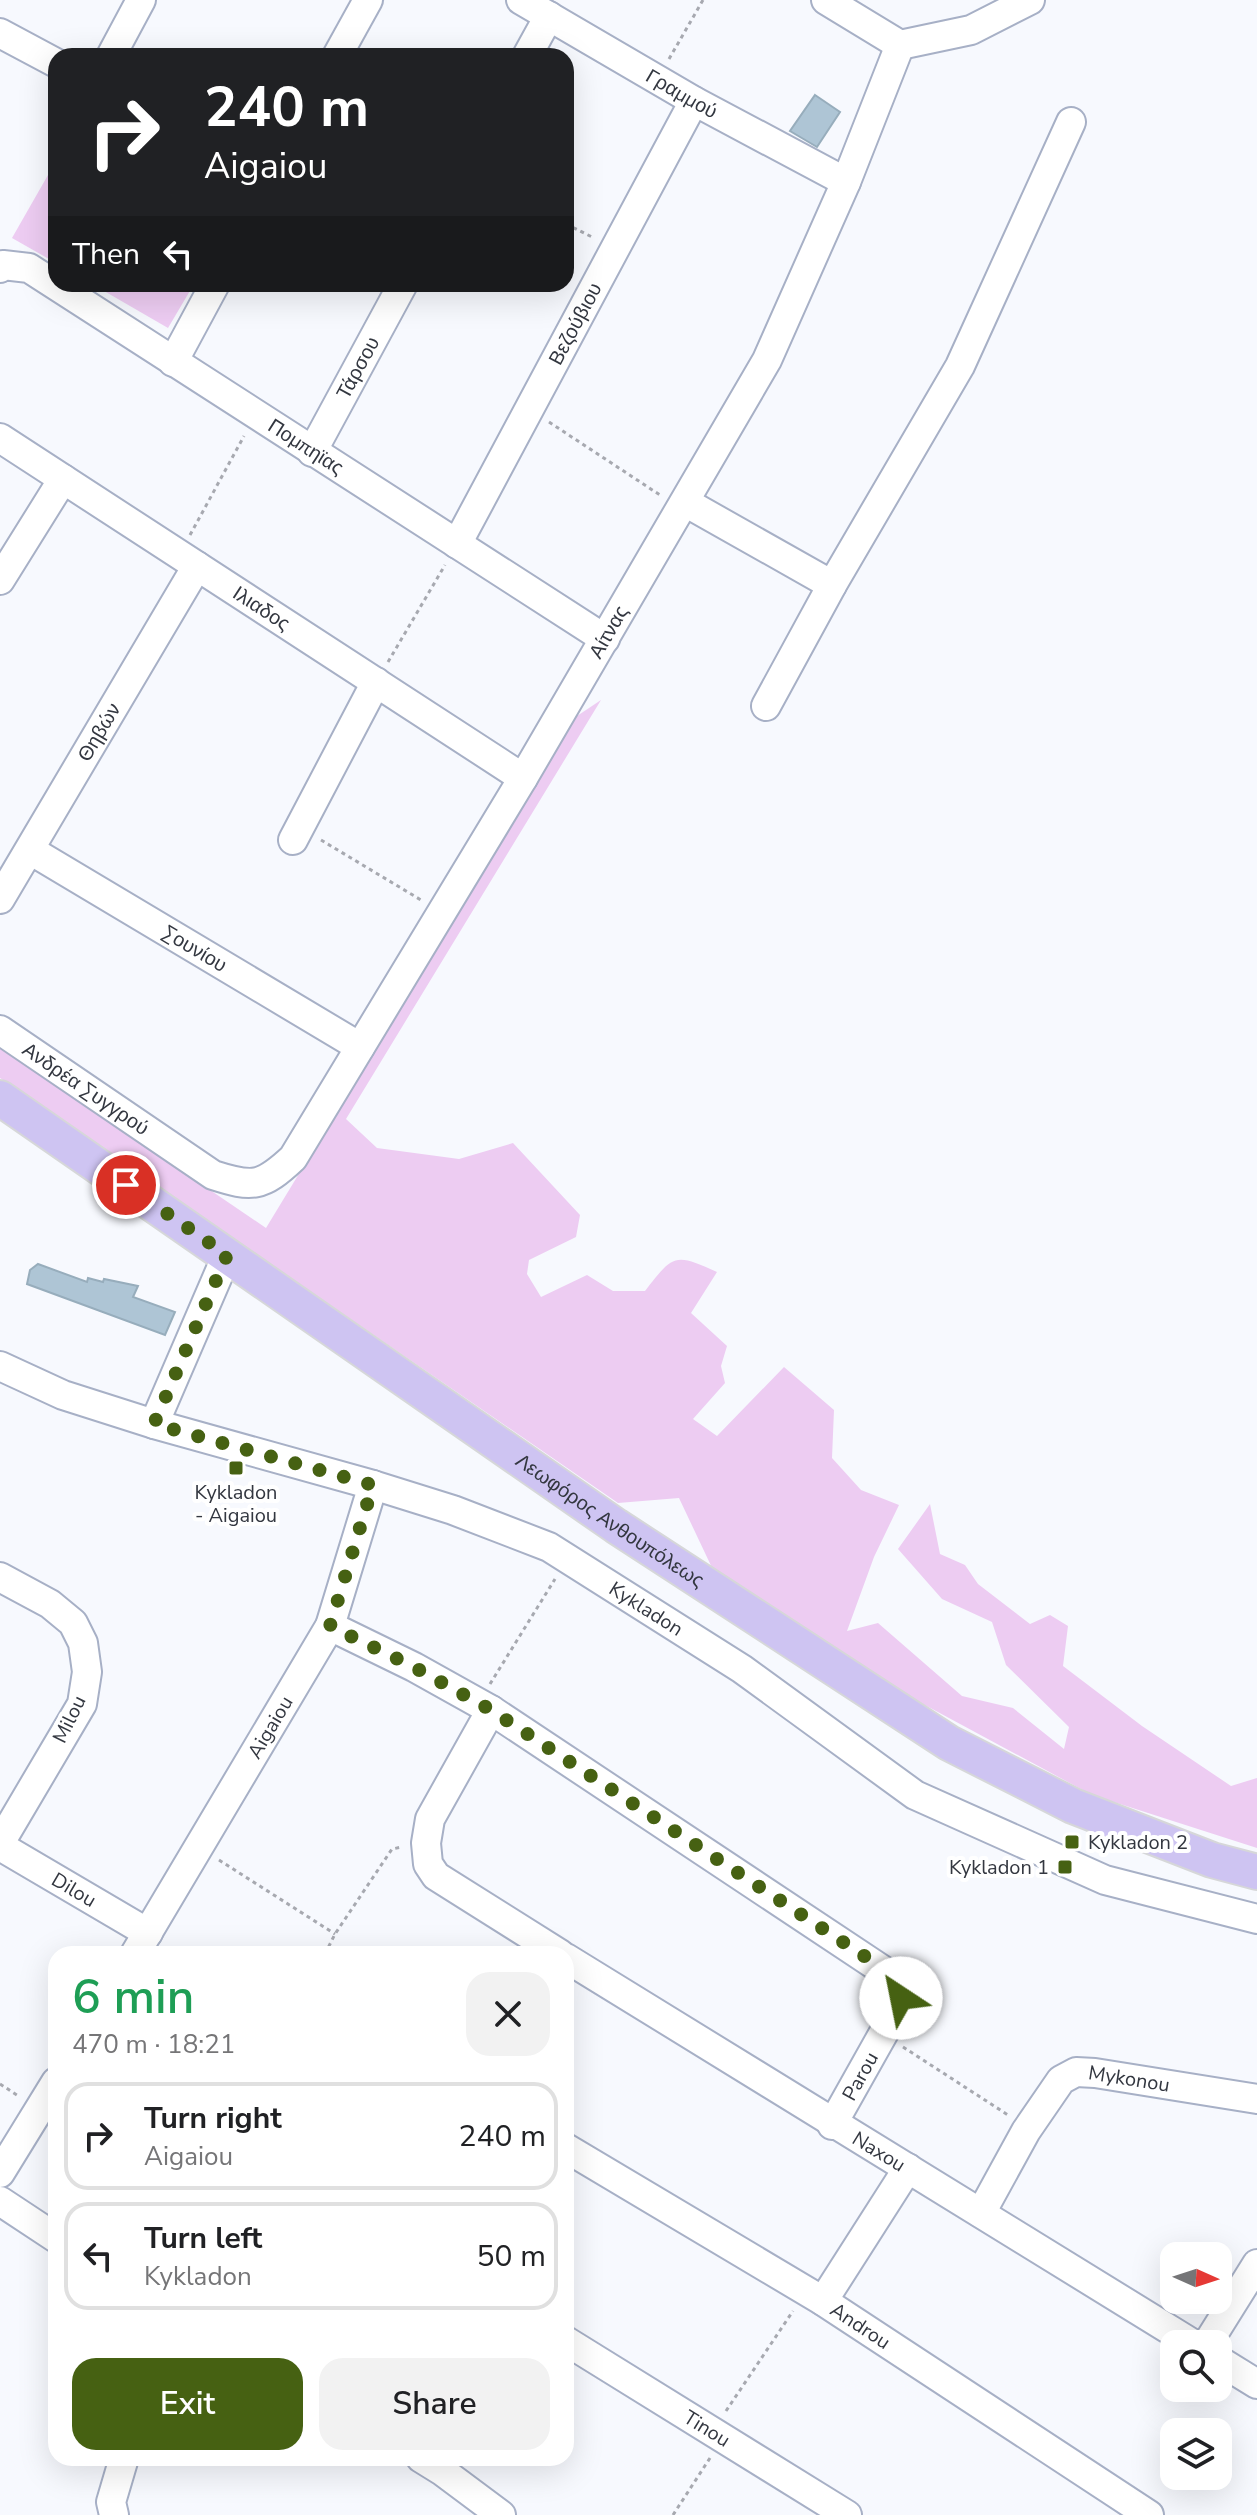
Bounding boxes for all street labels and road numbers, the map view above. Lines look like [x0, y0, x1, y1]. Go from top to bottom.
street label: Γραμμού [641, 63, 722, 125]
street label: Βεζούβιου [542, 278, 608, 370]
street label: Τάρσου [330, 332, 386, 404]
street label: Πομπηϊας [263, 412, 349, 482]
street label: Ιλιαδος [227, 580, 296, 637]
street label: Αίτνας [583, 600, 635, 663]
street label: Θηβών [71, 698, 127, 767]
street label: Σουνίου [157, 919, 232, 979]
street label: Ανδρέα Συγγρού [17, 1036, 154, 1142]
street label: Λεωφόρος Ανθουπόλεως [510, 1447, 710, 1594]
street label: Kykladon [604, 1575, 688, 1642]
street label: Milou [46, 1691, 93, 1748]
street label: Aigaiou [241, 1691, 299, 1764]
street label: Dilou [46, 1866, 101, 1914]
street label: Parou [836, 2047, 885, 2106]
street label: Mykonou [1086, 2059, 1172, 2099]
street label: Naxou [847, 2125, 911, 2178]
street label: Androu [825, 2296, 896, 2356]
street label: Tinou [678, 2404, 735, 2454]

